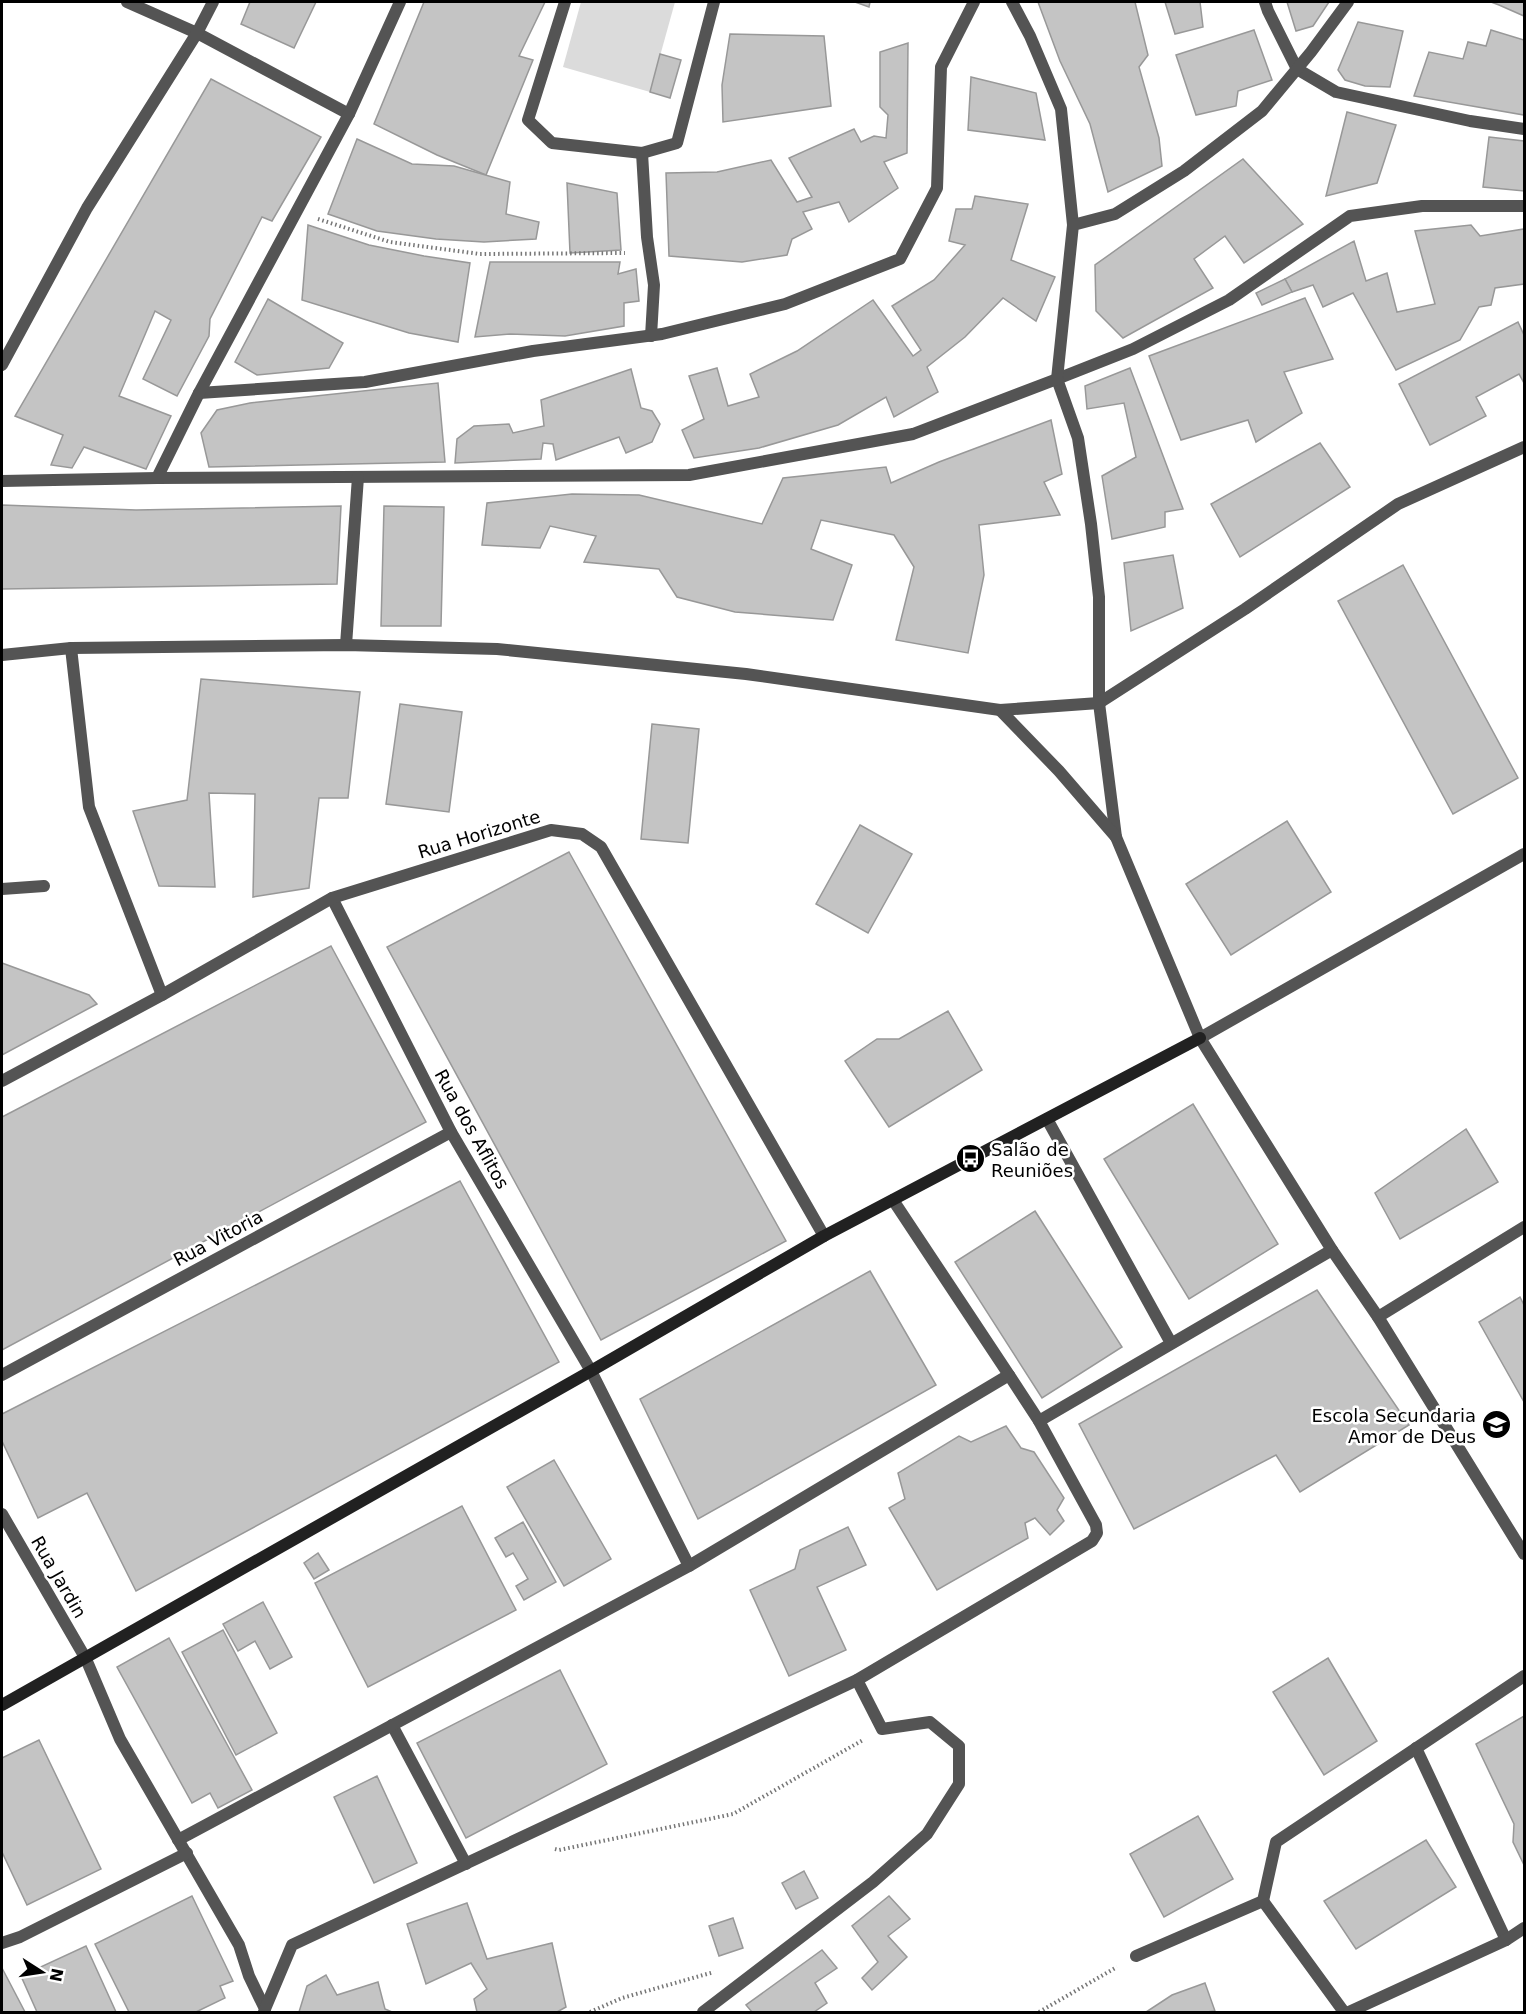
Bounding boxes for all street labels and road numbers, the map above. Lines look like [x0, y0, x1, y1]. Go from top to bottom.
street label: Rua Horizonte [415, 805, 543, 863]
street label: Rua dos Aflitos [430, 1066, 514, 1192]
street label: Rua Vitoria [170, 1206, 266, 1270]
street label: Rua Jardin [27, 1532, 91, 1622]

